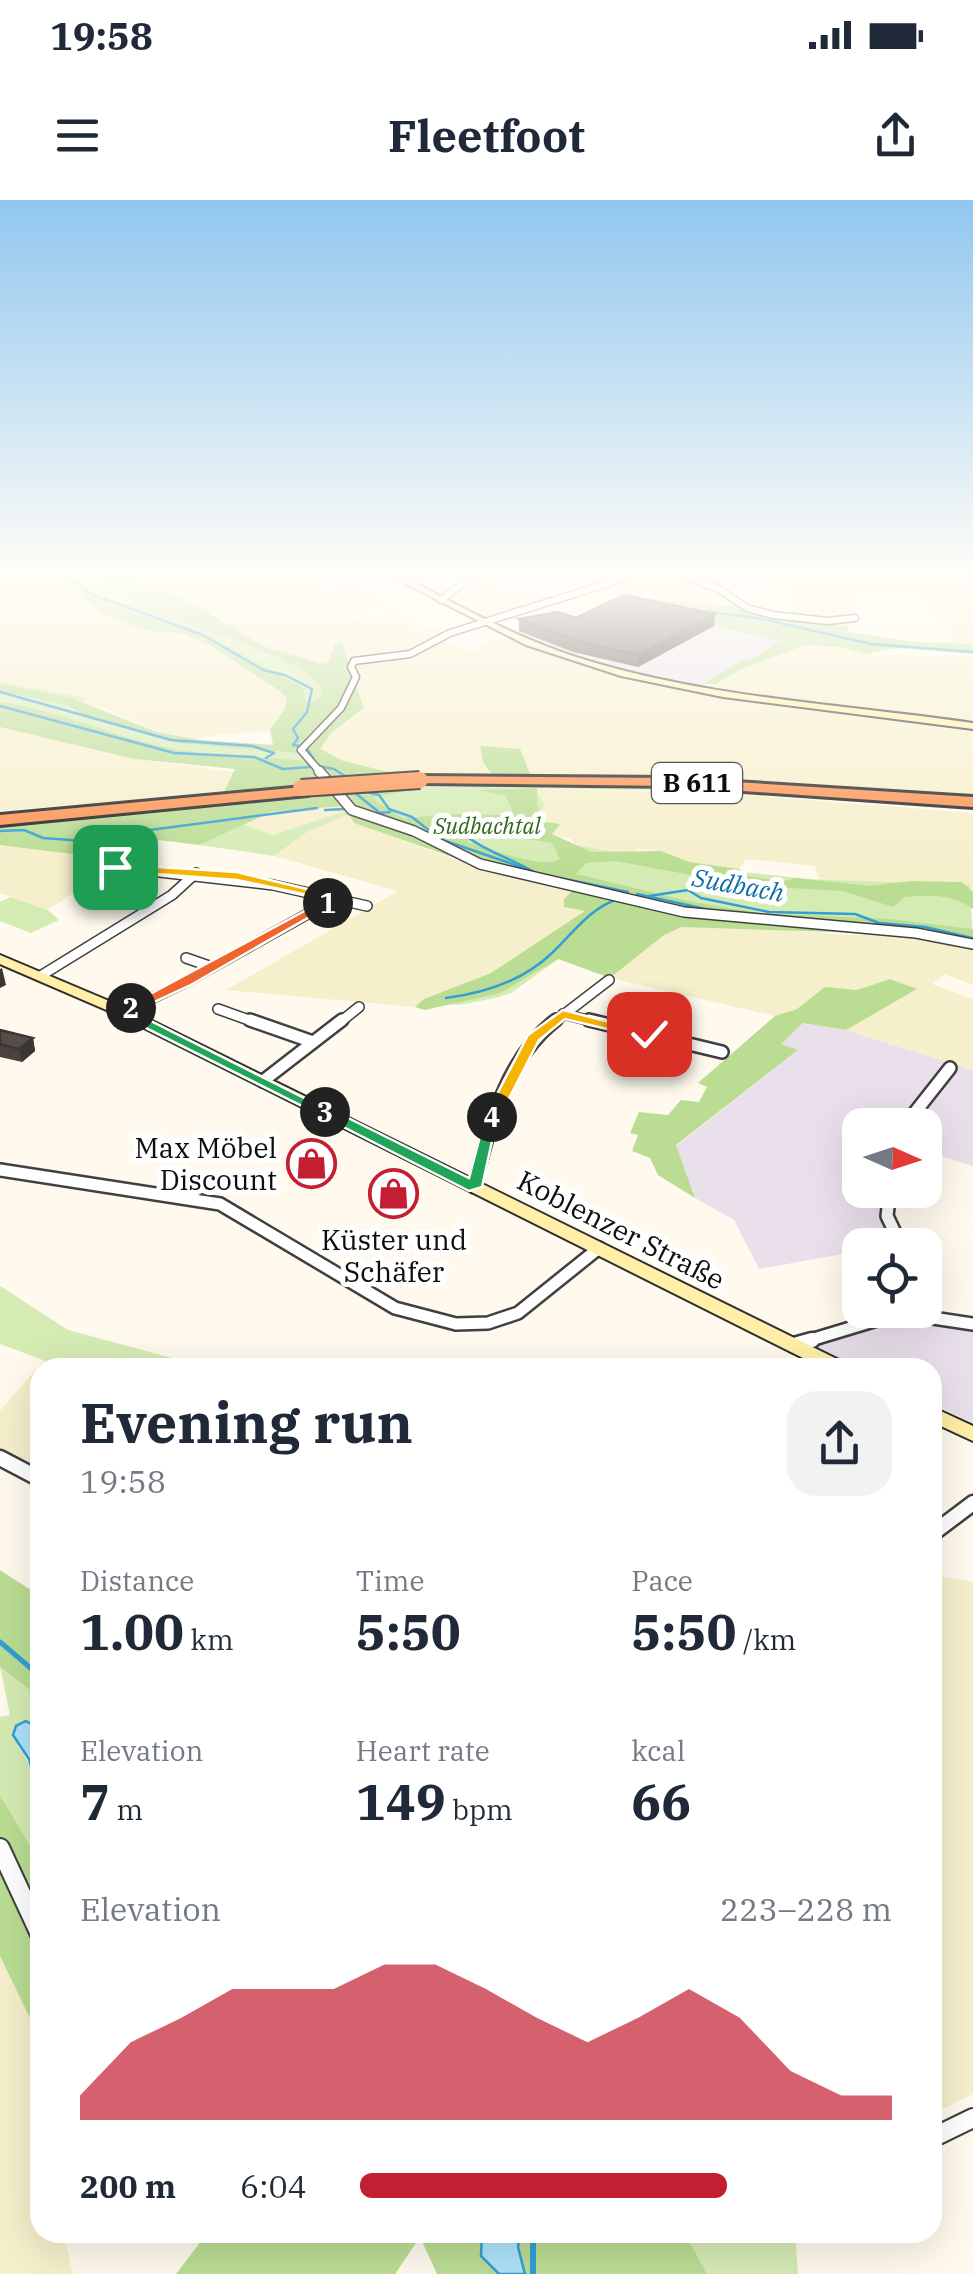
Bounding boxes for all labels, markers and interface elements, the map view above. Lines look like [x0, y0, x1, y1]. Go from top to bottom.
text: 19:58 [50, 11, 153, 60]
text: Fleetfoot [388, 106, 585, 164]
icon: menu [50, 108, 105, 163]
icon: share [868, 108, 923, 163]
road number: B 611 [652, 763, 742, 803]
park label: Sudbachtal [432, 811, 541, 840]
pin [73, 825, 158, 910]
icon: arrive [88, 840, 143, 895]
water label: Sudbach [689, 860, 787, 909]
pin: 1 [303, 878, 353, 928]
text: 1 [320, 884, 336, 921]
pin: 2 [106, 983, 156, 1033]
text: 2 [123, 989, 139, 1026]
pin [607, 992, 692, 1077]
icon: check [622, 1007, 677, 1062]
pin: 3 [300, 1087, 350, 1137]
pin: 4 [467, 1092, 517, 1142]
text: 3 [317, 1093, 333, 1130]
text: 4 [484, 1098, 500, 1135]
north arrow [842, 1108, 942, 1208]
map controls [842, 1108, 942, 1328]
place label: Max Möbel Discount [134, 1129, 277, 1198]
shop icon: Max Möbel Discount [286, 1138, 338, 1190]
street label: Koblenzer Straße [511, 1161, 731, 1298]
shop icon: Küster und Schäfer [368, 1167, 420, 1219]
place label: Küster und Schäfer [321, 1221, 467, 1290]
button: locate [842, 1228, 942, 1328]
text: Evening run [80, 1387, 413, 1458]
button: share [787, 1391, 892, 1496]
text: 19:58 [80, 1460, 166, 1502]
text: Distance [80, 1562, 194, 1599]
text: Time [356, 1562, 424, 1599]
text: Pace [631, 1562, 693, 1599]
text: 1.00 [80, 1599, 184, 1664]
text: 5:50 [356, 1599, 461, 1664]
text: 5:50 [631, 1599, 736, 1664]
text: km [184, 1621, 234, 1658]
text: /km [736, 1621, 796, 1658]
text: Elevation [80, 1732, 203, 1769]
text: Heart rate [356, 1732, 490, 1769]
text: kcal [631, 1732, 685, 1769]
text: 7 [80, 1769, 110, 1834]
text: 149 [356, 1769, 446, 1834]
text: 66 [631, 1769, 691, 1834]
text: m [110, 1791, 143, 1828]
text: bpm [446, 1791, 513, 1828]
text: Elevation [80, 1888, 221, 1930]
text: 223–228 m [720, 1888, 892, 1930]
text: 200 m [80, 2165, 176, 2207]
text: 6:04 [240, 2165, 307, 2207]

